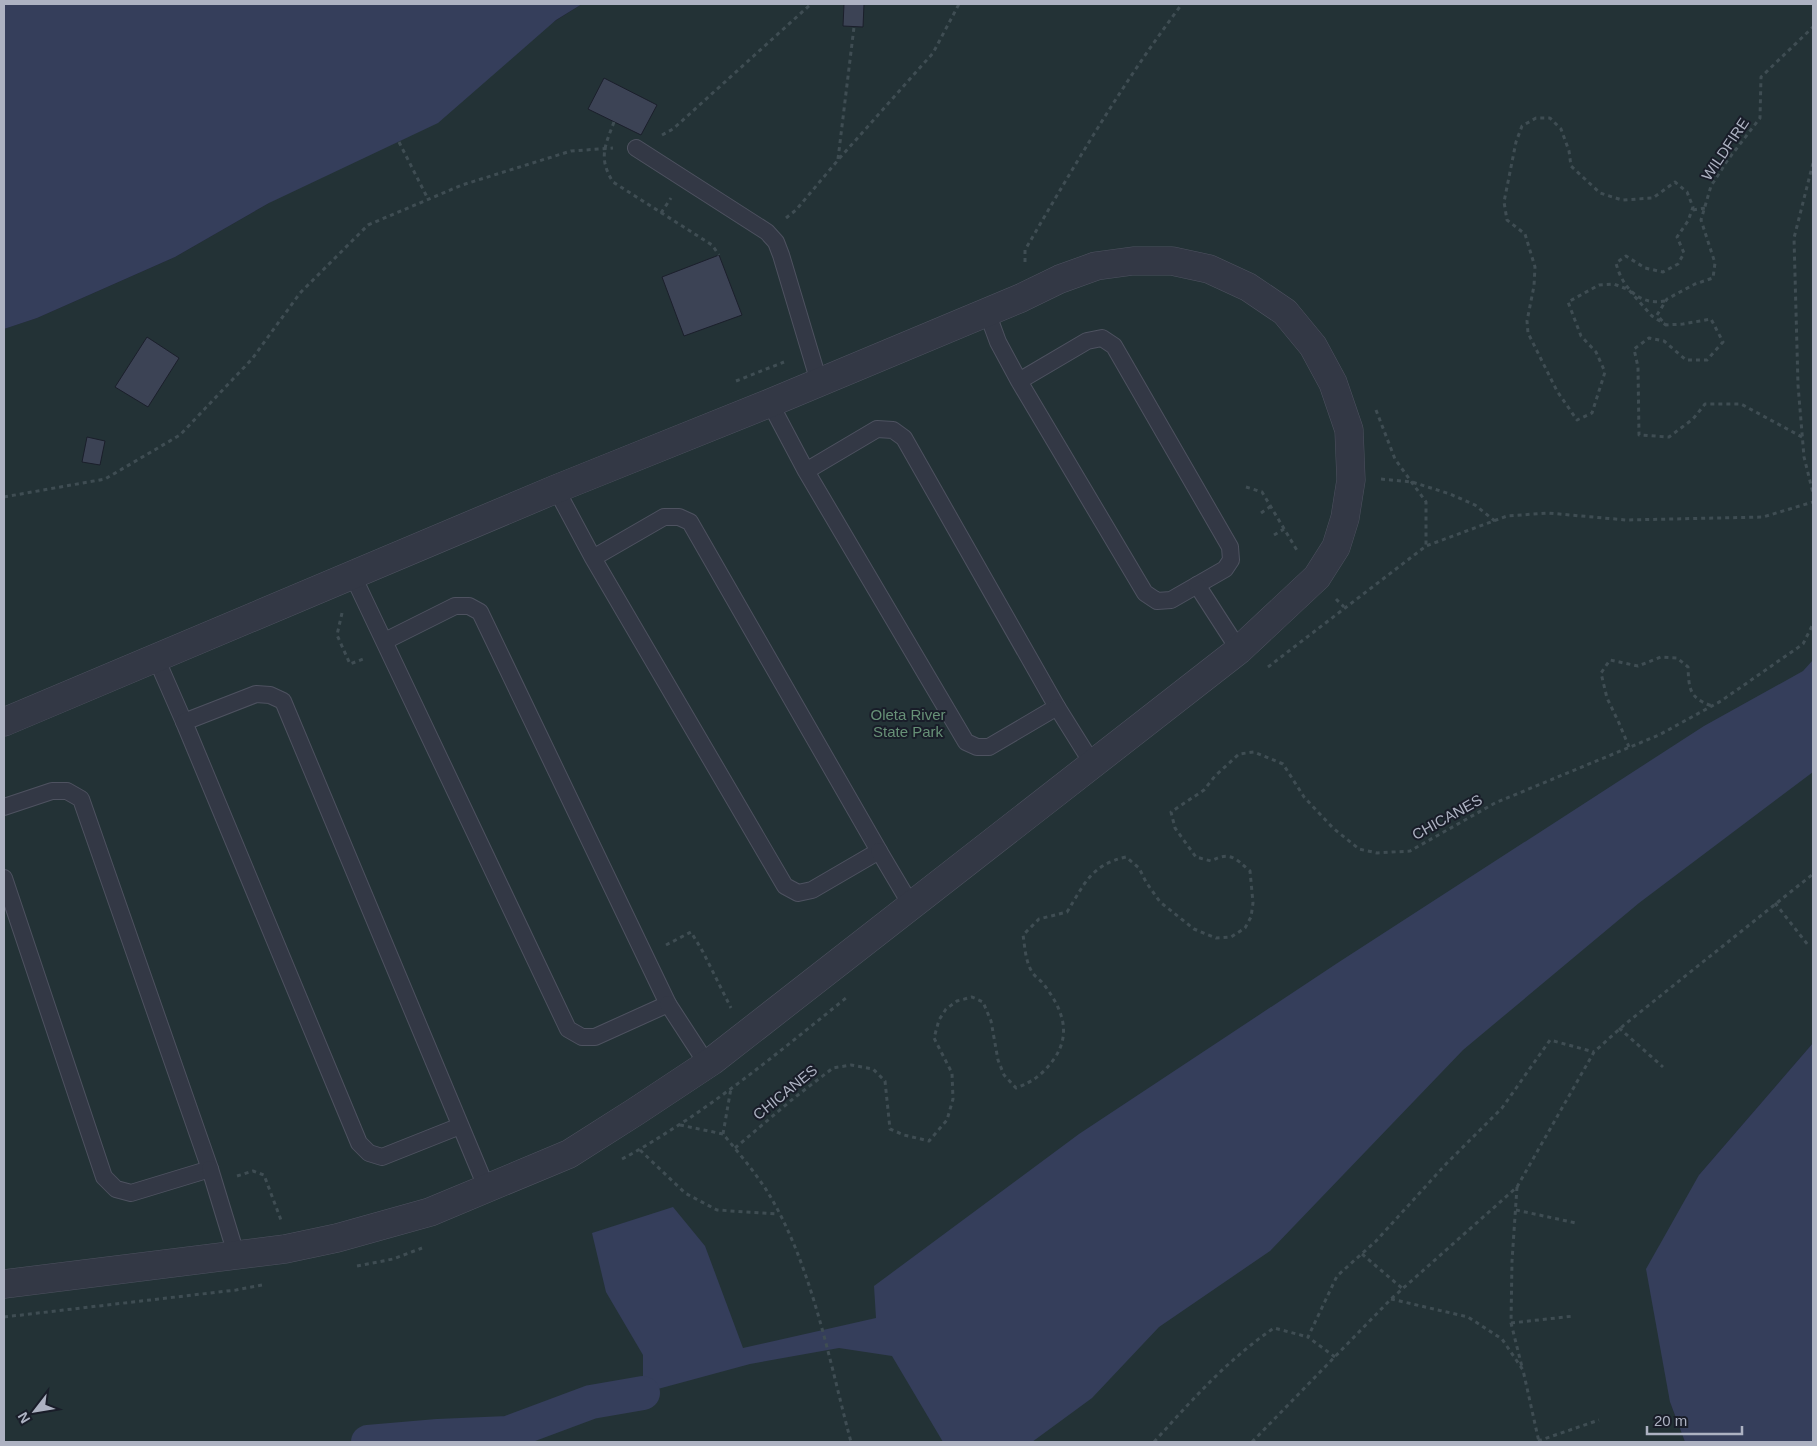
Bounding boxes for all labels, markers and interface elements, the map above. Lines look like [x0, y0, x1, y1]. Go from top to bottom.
street label: WILDFIRE [1698, 115, 1752, 183]
park label: Oleta River State Park [870, 706, 946, 740]
street label: CHICANES [1409, 791, 1485, 843]
street label: CHICANES [750, 1061, 820, 1123]
north arrow [10, 1386, 60, 1436]
scale bar [1647, 1404, 1742, 1436]
text: N [14, 1409, 33, 1426]
text: 20 m [1654, 1412, 1687, 1429]

